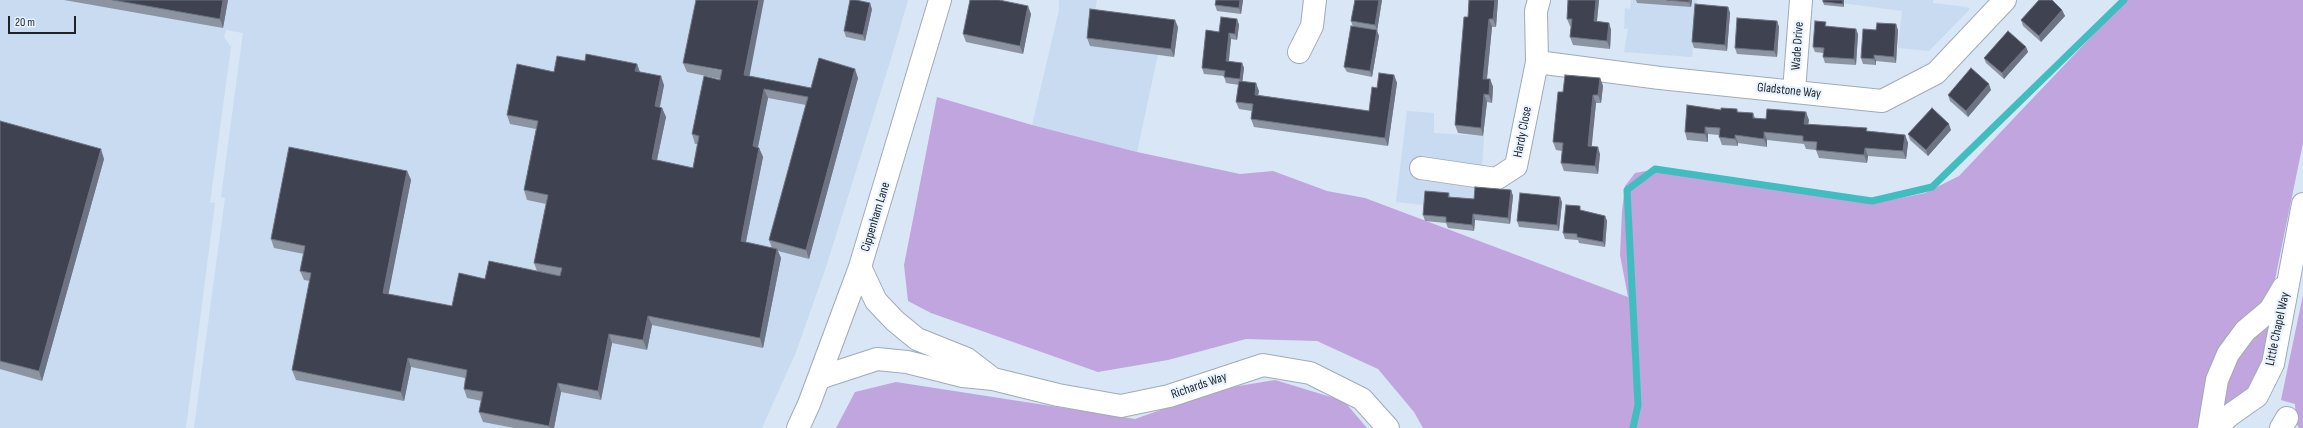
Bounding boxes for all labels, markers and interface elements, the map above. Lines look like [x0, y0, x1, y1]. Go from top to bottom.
scale bar [10, 8, 78, 34]
text: 20 m [15, 15, 35, 30]
street label: Wade Drive [1789, 21, 1807, 71]
street label: Gladstone Way [1756, 80, 1822, 102]
street label: Hardy Close [1510, 105, 1536, 159]
street label: Cippenham Lane [858, 180, 894, 254]
street label: Little Chapel Way [2263, 291, 2293, 367]
street label: Richards Way [1169, 369, 1229, 403]

